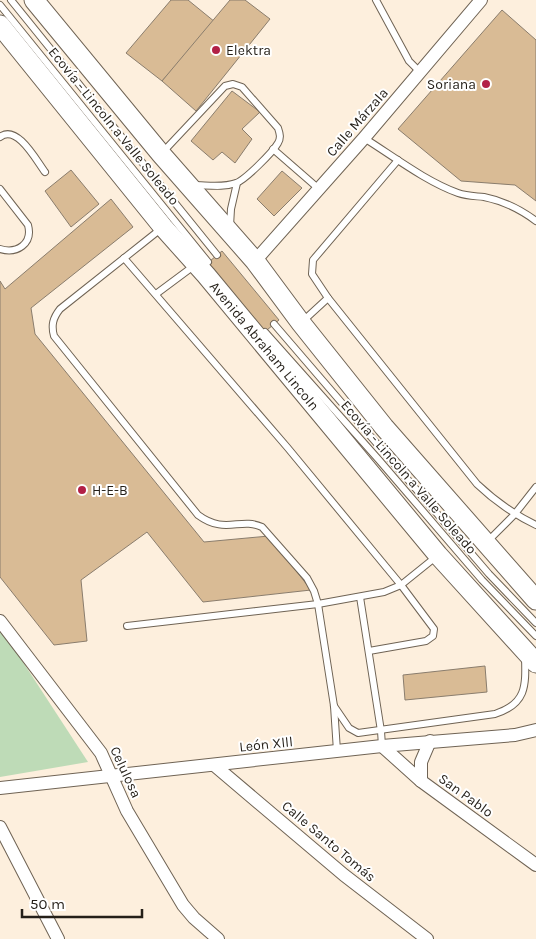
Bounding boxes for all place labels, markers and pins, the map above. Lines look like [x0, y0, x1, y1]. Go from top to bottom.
place label: Elektra [226, 42, 271, 59]
marker: Elektra [210, 44, 222, 56]
place label: Soriana [427, 76, 476, 93]
marker: Soriana [480, 78, 492, 90]
place label: H-E-B [92, 482, 128, 499]
marker: H-E-B [76, 484, 88, 496]

